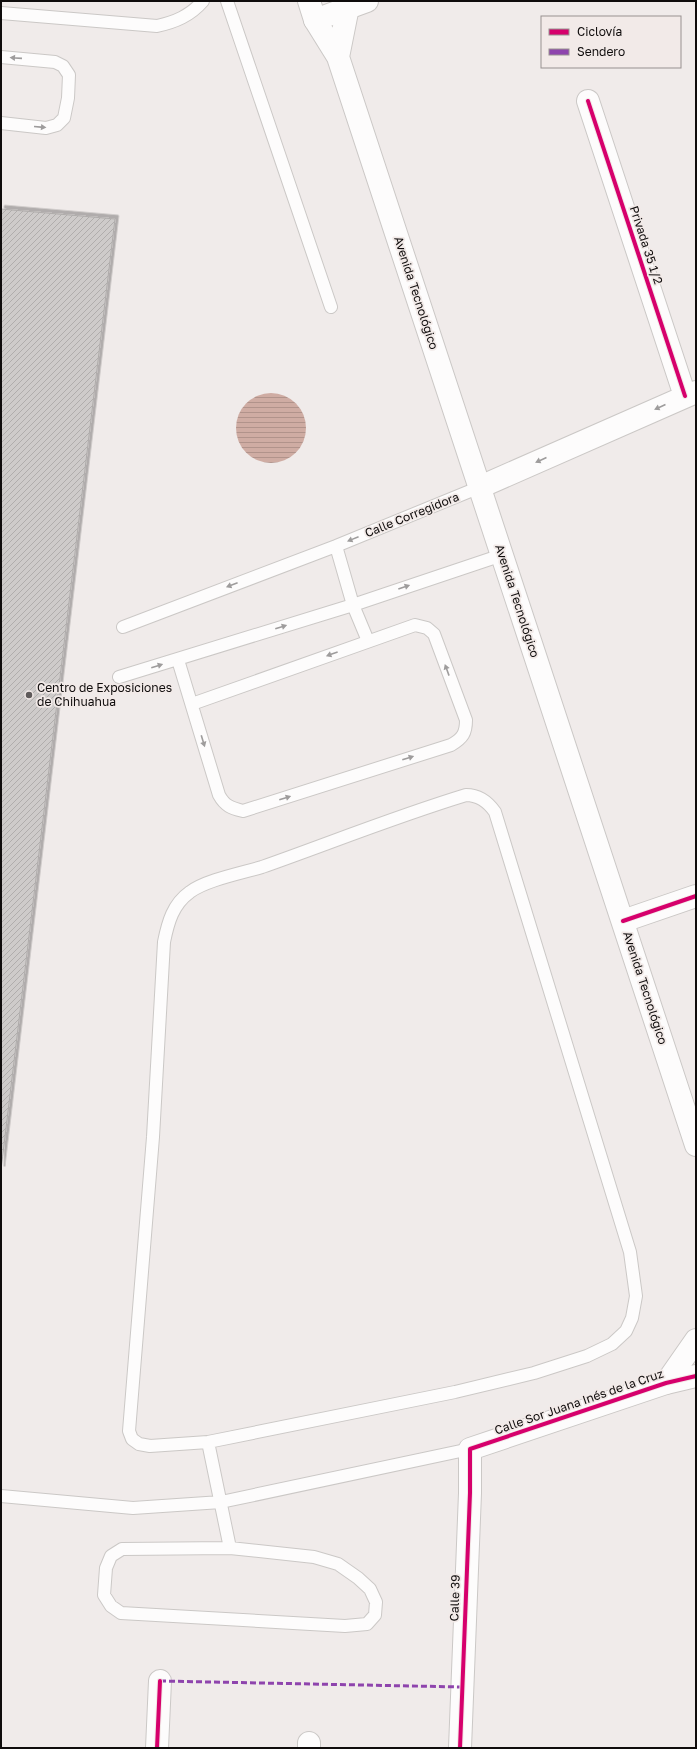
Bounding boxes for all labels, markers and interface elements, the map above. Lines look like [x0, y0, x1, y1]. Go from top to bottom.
legend [541, 16, 681, 68]
text: Ciclovía [577, 24, 622, 39]
text: Sendero [577, 44, 625, 59]
one-way arrow [10, 54, 22, 61]
one-way arrow [34, 123, 46, 130]
street label: Privada 35 1/2 [627, 204, 666, 286]
street label: Avenida Tecnológico [391, 234, 442, 351]
one-way arrow [654, 404, 666, 410]
one-way arrow [536, 457, 547, 463]
street label: Calle Corregidora [362, 489, 461, 540]
one-way arrow [346, 536, 358, 542]
street label: Avenida Tecnológico [492, 542, 543, 659]
one-way arrow [225, 583, 237, 589]
one-way arrow [399, 584, 411, 590]
one-way arrow [275, 624, 287, 630]
one-way arrow [325, 652, 337, 658]
one-way arrow [151, 663, 163, 669]
one-way arrow [444, 663, 450, 675]
place label: Centro de Exposiciones de Chihuahua [37, 680, 172, 709]
marker: Centro de Exposiciones de Chihuahua [24, 690, 34, 700]
one-way arrow [200, 736, 206, 748]
one-way arrow [403, 755, 415, 761]
one-way arrow [279, 795, 291, 801]
street label: Avenida Tecnológico [620, 929, 671, 1046]
street label: Calle Sor Juana Inés de la Cruz [492, 1366, 665, 1438]
street label: Calle 39 [446, 1574, 463, 1622]

